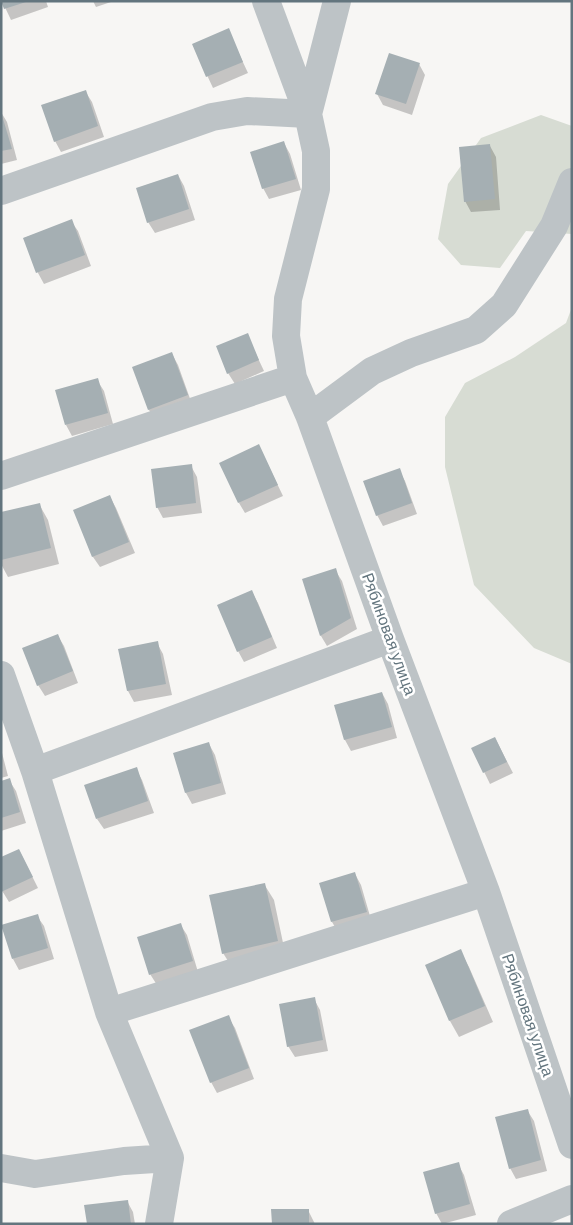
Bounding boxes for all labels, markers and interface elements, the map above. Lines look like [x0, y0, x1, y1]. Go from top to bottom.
street label: Рябиновая улица [357, 570, 421, 698]
street label: Рябиновая улица [497, 951, 559, 1079]

